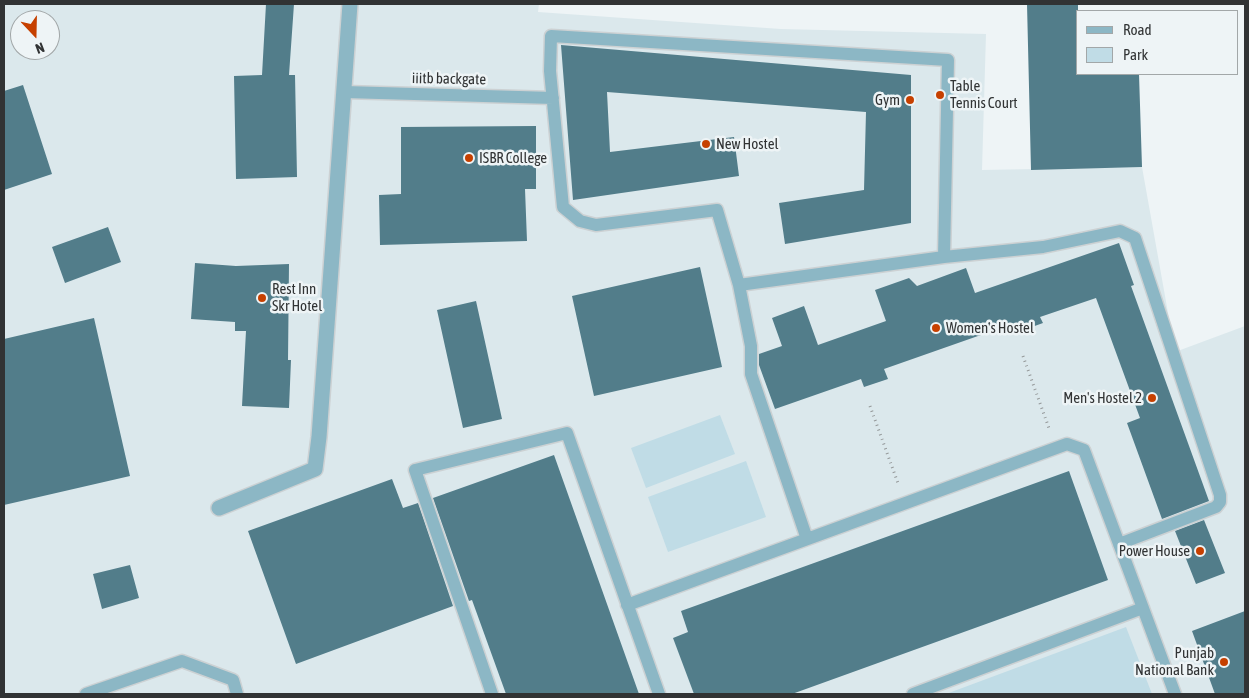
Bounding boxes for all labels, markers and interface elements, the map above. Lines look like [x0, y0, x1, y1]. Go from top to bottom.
north arrow [10, 10, 60, 60]
legend [1076, 10, 1239, 75]
text: Road [1123, 21, 1152, 38]
text: N [33, 39, 47, 57]
text: Park [1123, 46, 1148, 63]
street label: iiitb backgate [412, 69, 486, 89]
place label: Table Tennis Court [950, 77, 1017, 112]
marker: Table Tennis Court [934, 89, 946, 101]
place label: Gym [875, 91, 900, 109]
marker: Gym [904, 94, 916, 106]
place label: New Hostel [716, 135, 779, 153]
marker: New Hostel [700, 138, 712, 150]
place label: ISBR College [479, 149, 547, 167]
marker: ISBR College [463, 152, 475, 164]
place label: Rest Inn Skr Hotel [272, 280, 322, 315]
marker: Rest Inn Skr Hotel [256, 292, 268, 304]
place label: Women's Hostel [946, 319, 1034, 337]
marker: Women's Hostel [930, 322, 942, 334]
place label: Men's Hostel 2 [1063, 389, 1142, 407]
marker: Men's Hostel 2 [1146, 392, 1158, 404]
place label: Power House [1119, 542, 1190, 560]
marker: Power House [1194, 545, 1206, 557]
place label: Punjab National Bank [1135, 644, 1214, 679]
marker: Punjab National Bank [1218, 656, 1230, 668]

